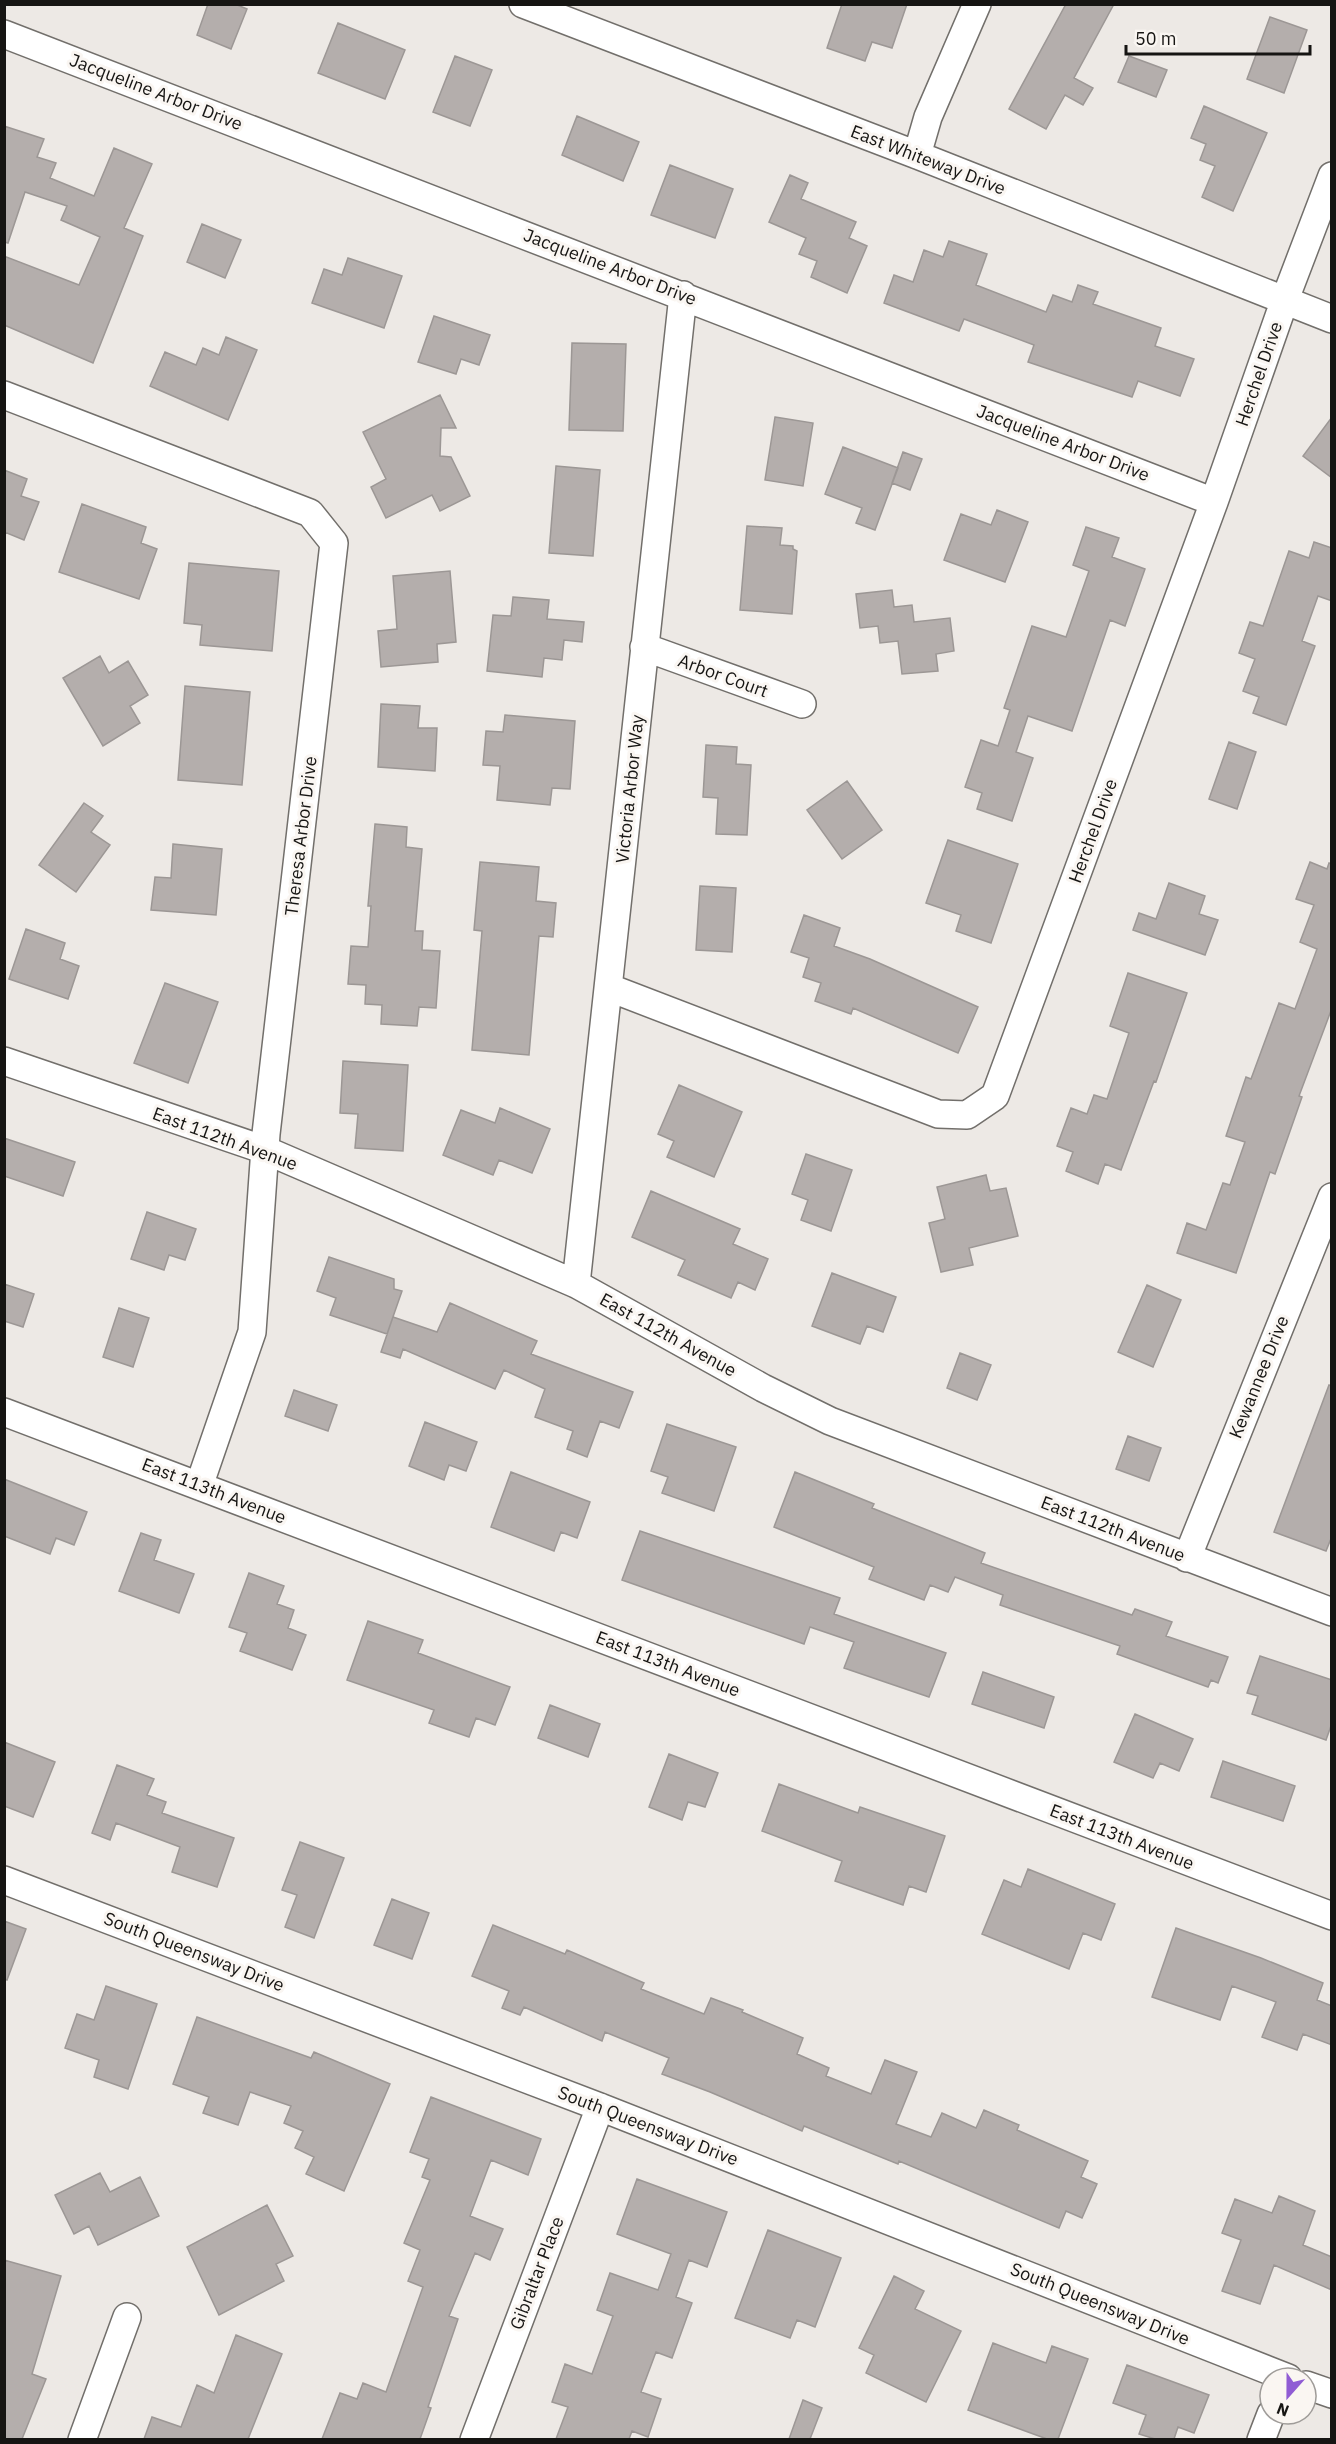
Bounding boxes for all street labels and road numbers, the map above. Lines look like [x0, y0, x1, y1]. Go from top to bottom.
street label: Jacqueline Arbor Drive [66, 48, 246, 135]
street label: East Whiteway Drive [847, 119, 1009, 200]
street label: Jacqueline Arbor Drive [520, 223, 700, 310]
street label: Herchel Drive [1230, 318, 1287, 429]
street label: Jacqueline Arbor Drive [973, 399, 1153, 486]
street label: Arbor Court [675, 649, 771, 702]
street label: Victoria Arbor Way [610, 713, 649, 865]
street label: Theresa Arbor Drive [279, 755, 322, 917]
street label: Herchel Drive [1063, 775, 1122, 886]
street label: East 112th Avenue [150, 1102, 301, 1175]
street label: East 112th Avenue [596, 1288, 741, 1382]
street label: Kewannee Drive [1223, 1312, 1294, 1442]
street label: East 113th Avenue [139, 1452, 290, 1529]
street label: East 112th Avenue [1038, 1490, 1189, 1567]
street label: East 113th Avenue [593, 1625, 744, 1702]
street label: East 113th Avenue [1047, 1798, 1198, 1875]
street label: South Queensway Drive [101, 1907, 288, 1997]
street label: South Queensway Drive [555, 2081, 742, 2171]
street label: Gibraltar Place [504, 2213, 569, 2333]
street label: South Queensway Drive [1007, 2257, 1193, 2350]

